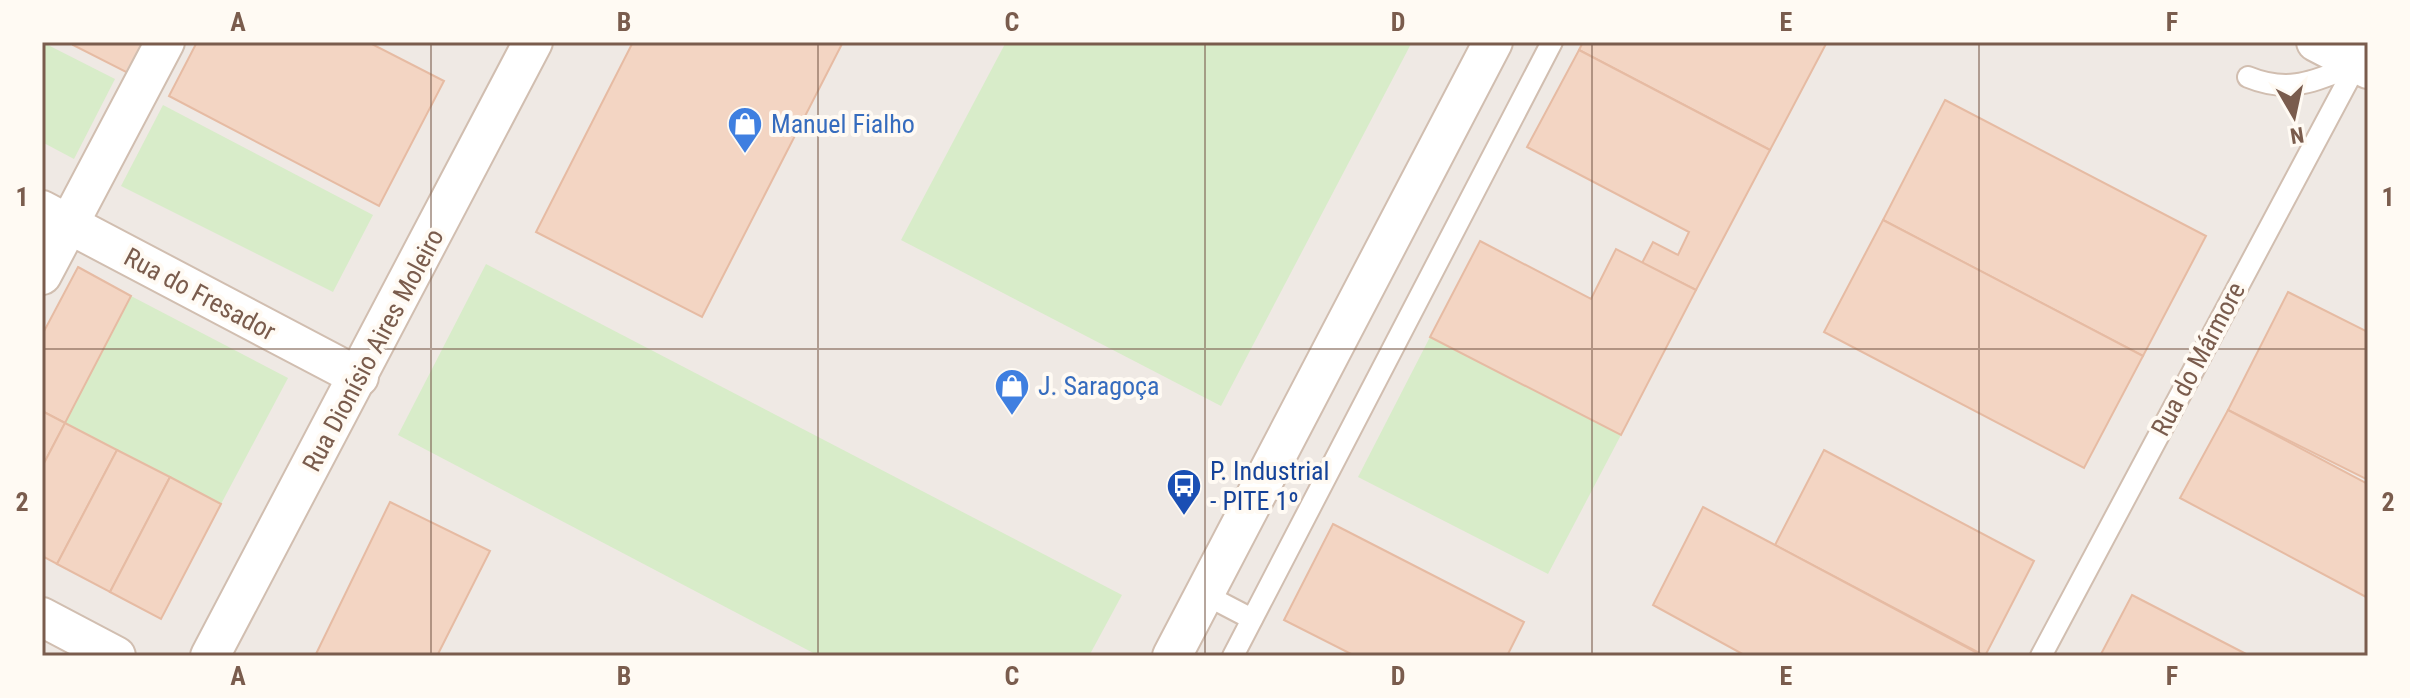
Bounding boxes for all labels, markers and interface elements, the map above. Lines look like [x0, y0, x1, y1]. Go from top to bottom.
text: A [230, 7, 246, 37]
text: B [617, 7, 631, 37]
text: C [1005, 7, 1020, 37]
text: D [1391, 7, 1405, 37]
text: E [1780, 7, 1793, 37]
text: F [2166, 7, 2178, 37]
north arrow [2254, 76, 2334, 156]
shop icon: Manuel Fialho [726, 105, 764, 155]
place label: Manuel Fialho [771, 109, 915, 139]
text: N [2288, 122, 2306, 149]
text: 1 [15, 182, 29, 212]
text: 1 [2381, 182, 2395, 212]
street label: Rua Dionísio Aires Moleiro [296, 224, 450, 476]
street label: Rua do Fresador [119, 242, 281, 346]
street label: Rua do Mármore [2145, 277, 2251, 441]
shop icon: J. Saragoça [993, 367, 1031, 417]
place label: J. Saragoça [1038, 371, 1160, 401]
place label: P. Industrial - PITE 1º [1210, 456, 1330, 516]
bus stop icon: P. Industrial - PITE 1º [1165, 467, 1203, 517]
text: 2 [15, 487, 29, 517]
text: 2 [2381, 487, 2395, 517]
text: A [230, 661, 246, 691]
text: B [617, 661, 631, 691]
text: C [1005, 661, 1020, 691]
text: D [1391, 661, 1405, 691]
text: E [1780, 661, 1793, 691]
text: F [2166, 661, 2178, 691]

